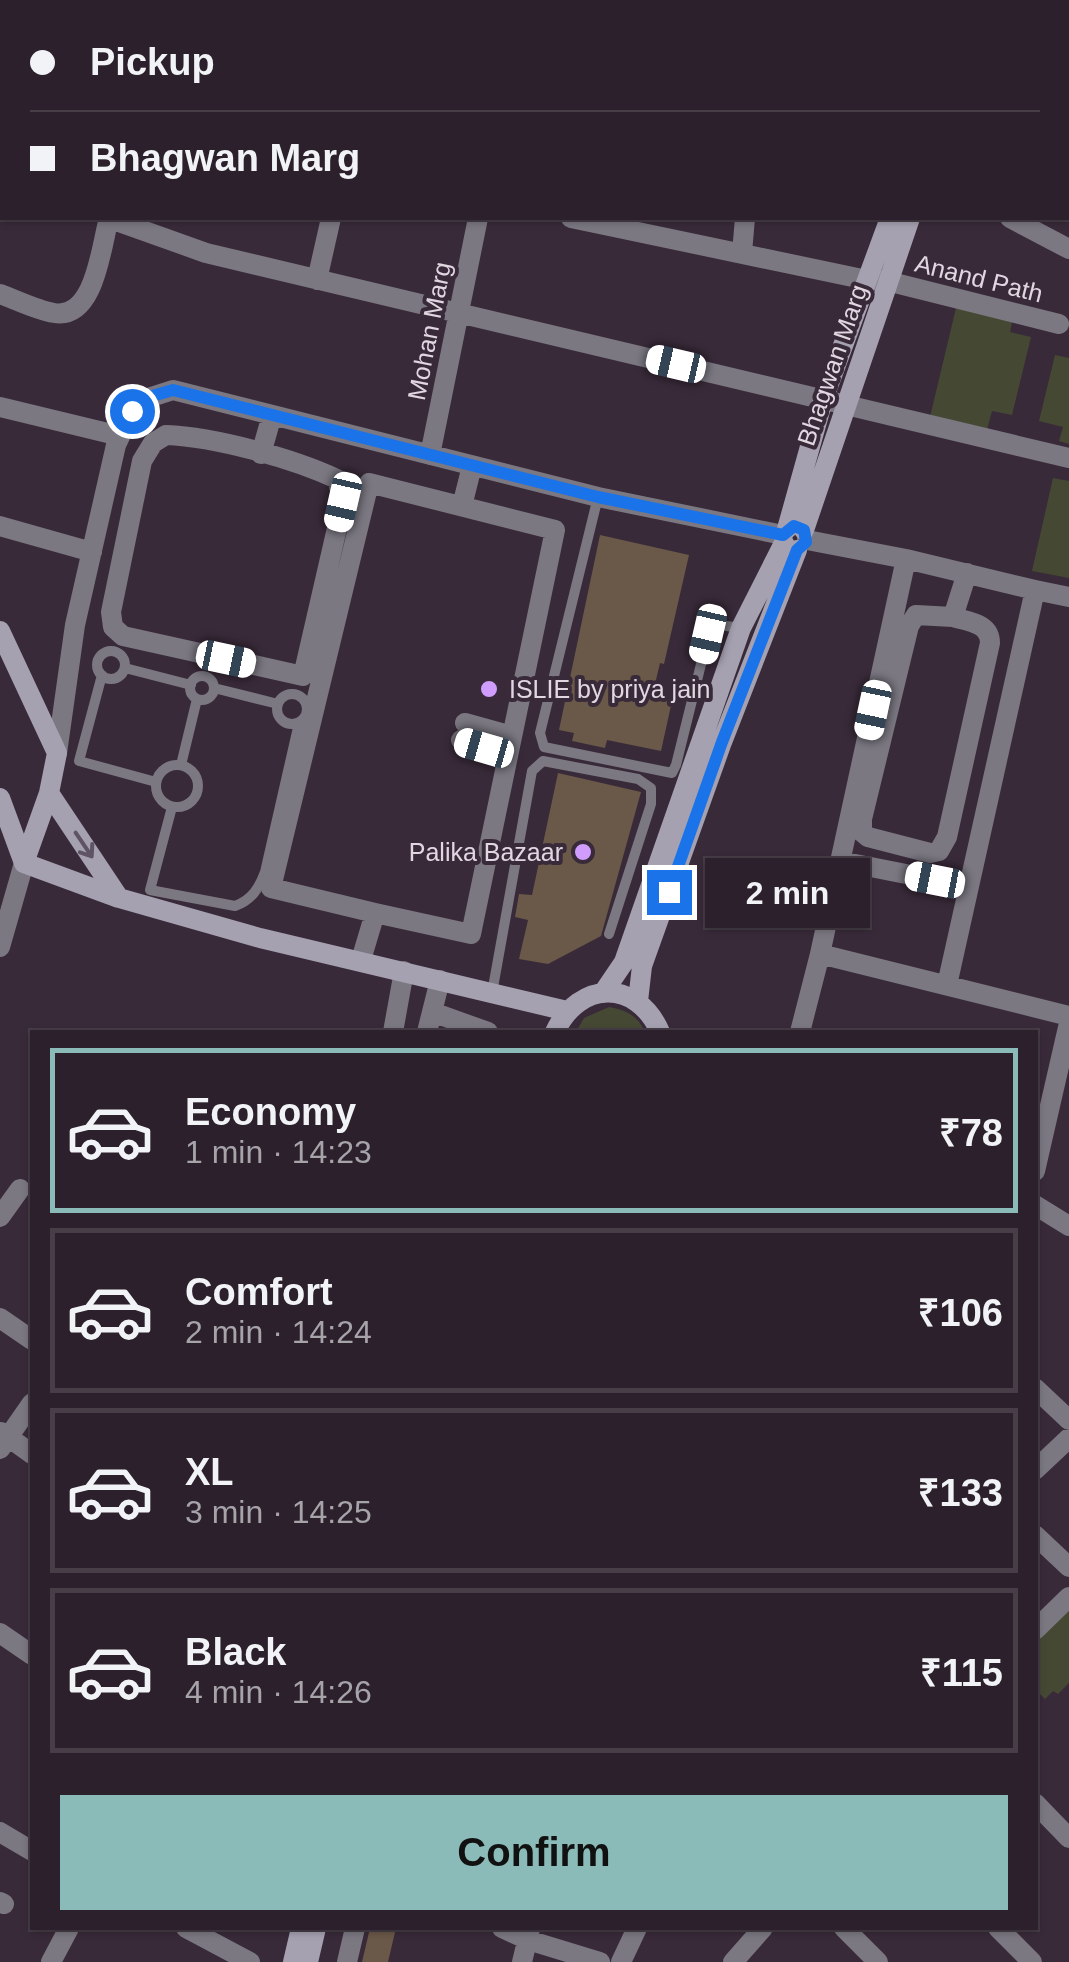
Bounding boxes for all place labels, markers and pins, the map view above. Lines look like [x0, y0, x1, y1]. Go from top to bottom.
place label: ISLIE by priya jain [509, 675, 711, 703]
marker: ISLIE by priya jain [478, 678, 500, 700]
place label: Palika Bazaar [409, 838, 563, 866]
marker: Palika Bazaar [572, 841, 594, 863]

